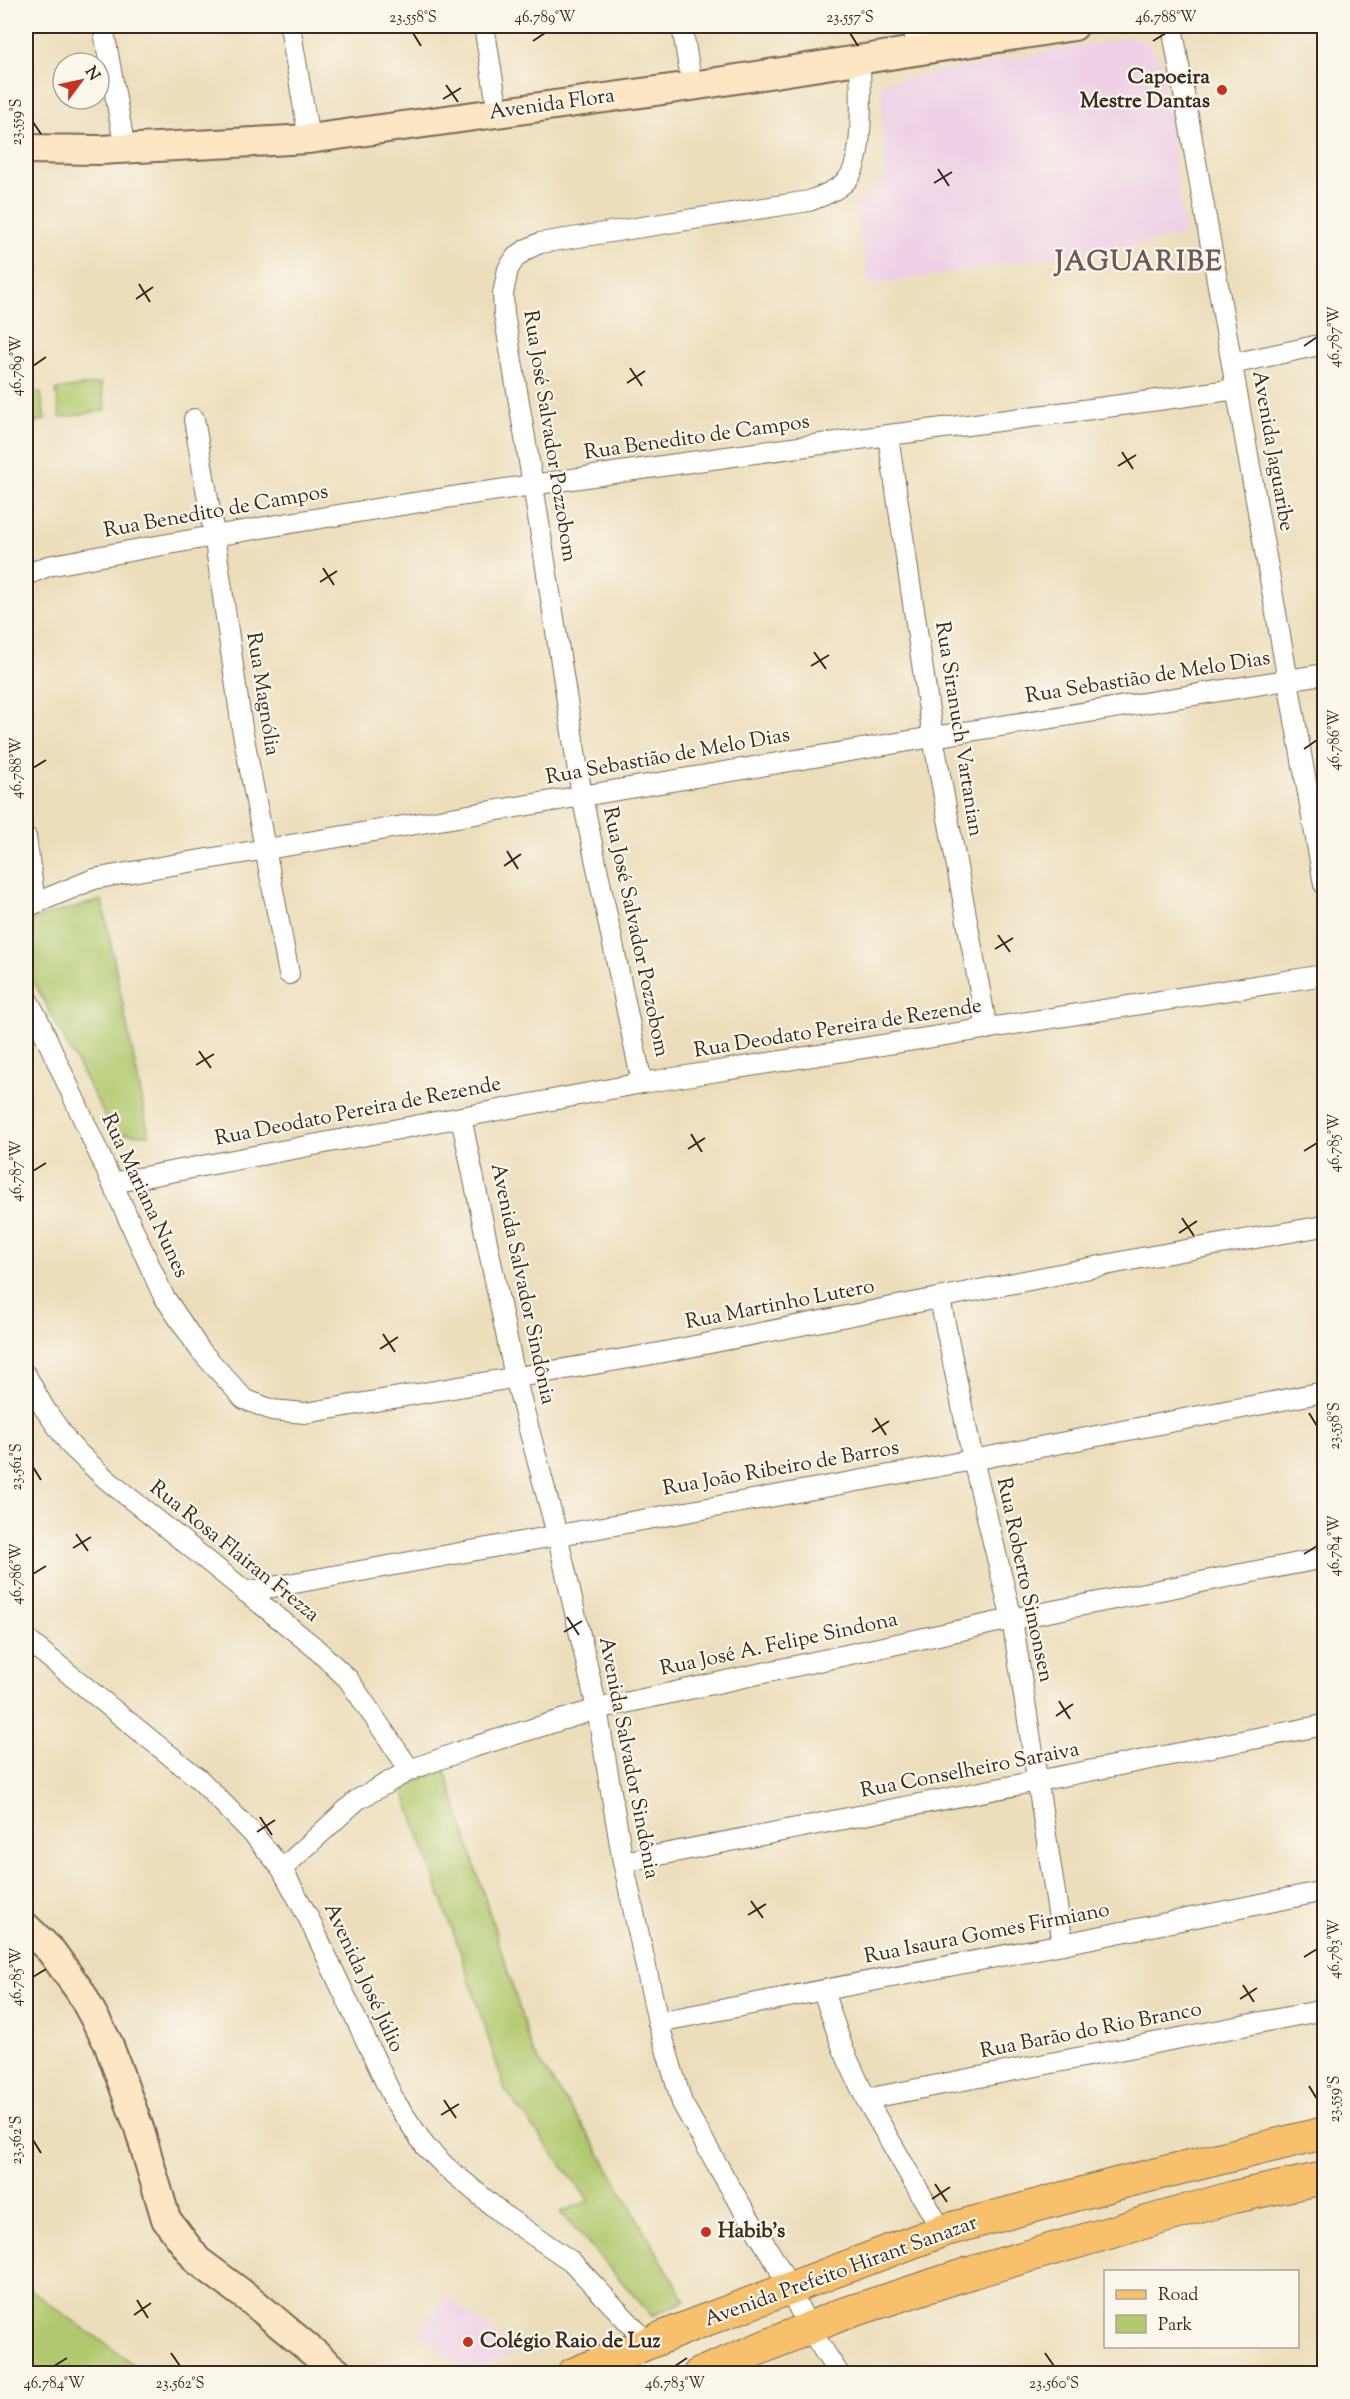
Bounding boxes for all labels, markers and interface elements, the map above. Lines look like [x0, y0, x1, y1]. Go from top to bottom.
text: 23.558°S [389, 8, 437, 29]
text: 46.789°W [515, 8, 576, 29]
text: 23.557°S [826, 8, 874, 29]
text: 46.788°W [1135, 8, 1197, 29]
north arrow [51, 51, 111, 111]
text: N [78, 63, 105, 86]
place label: Capoeira Mestre Dantas [1080, 63, 1210, 117]
street label: Avenida Flora [487, 81, 617, 129]
marker: Capoeira Mestre Dantas [1215, 83, 1229, 97]
text: 23.559°S [7, 98, 28, 146]
district label: JAGUARIBE [1053, 244, 1223, 283]
text: 46.787°W [1325, 306, 1346, 368]
street label: Rua José Salvador Pozzobom [514, 308, 584, 564]
text: 46.789°W [7, 335, 28, 396]
street label: Avenida Jaguaribe [1243, 368, 1301, 534]
street label: Rua Benedito de Campos [582, 407, 812, 469]
street label: Rua Benedito de Campos [101, 477, 331, 547]
street label: Rua Siranuch Vartanian [926, 619, 990, 839]
street label: Rua Magnólia [237, 630, 287, 758]
street label: Rua Sebastião de Melo Dias [1023, 644, 1273, 712]
text: 46.786°W [1325, 709, 1346, 771]
street label: Rua Sebastião de Melo Dias [544, 721, 792, 793]
text: 46.788°W [7, 737, 28, 799]
street label: Rua José Salvador Pozzobom [594, 804, 676, 1060]
street label: Rua Deodato Pereira de Rezende [692, 991, 984, 1067]
street label: Rua Deodato Pereira de Rezende [212, 1070, 504, 1154]
street label: Rua Mariana Nunes [93, 1109, 195, 1283]
text: 46.785°W [1325, 1113, 1346, 1173]
text: 46.787°W [7, 1140, 28, 1202]
street label: Avenida Salvador Sindônia [482, 1161, 562, 1408]
street label: Rua Martinho Lutero [683, 1272, 877, 1338]
text: 23.558°S [1325, 1402, 1346, 1450]
street label: Rua João Ribeiro de Barros [660, 1433, 902, 1505]
text: 23.561°S [7, 1443, 28, 1491]
street label: Rua Rosa Flairan Frezza [143, 1474, 326, 1630]
street label: Rua Roberto Simonsen [988, 1475, 1060, 1685]
text: 46.784°W [1325, 1515, 1346, 1577]
text: 46.786°W [7, 1543, 28, 1605]
street label: Rua José A. Felipe Sindona [657, 1605, 901, 1685]
street label: Avenida Salvador Sindônia [590, 1634, 666, 1882]
street label: Rua Conselheiro Saraiva [858, 1735, 1082, 1807]
street label: Rua Isaura Gomes Firmiano [862, 1895, 1112, 1973]
street label: Avenida José Júlio [315, 1898, 411, 2058]
text: 46.783°W [1325, 1919, 1346, 1979]
text: 46.785°W [7, 1947, 28, 2007]
street label: Rua Barão do Rio Branco [978, 1995, 1204, 2067]
text: 23.559°S [1325, 2075, 1346, 2123]
text: 23.562°S [7, 2116, 28, 2164]
street label: Avenida Prefeito Hirant Sanazar [700, 2209, 982, 2335]
place label: Habib's [718, 2217, 785, 2247]
marker: Habib's [699, 2225, 713, 2239]
legend [1104, 2270, 1299, 2348]
text: Road [1158, 2283, 1198, 2309]
text: Park [1158, 2313, 1193, 2339]
place label: Colégio Raio de Luz [480, 2327, 660, 2357]
marker: Colégio Raio de Luz [461, 2335, 475, 2349]
text: 46.784°W [23, 2374, 85, 2395]
text: 23.562°S [156, 2374, 204, 2395]
text: 46.783°W [645, 2374, 705, 2395]
text: 23.560°S [1029, 2374, 1079, 2395]

